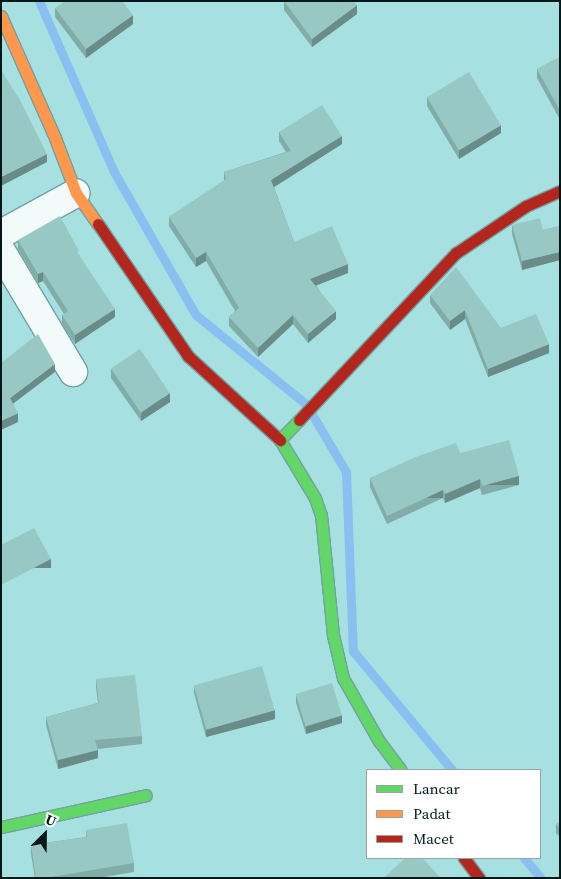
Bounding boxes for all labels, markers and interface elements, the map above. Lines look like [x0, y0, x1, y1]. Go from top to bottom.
legend [366, 769, 541, 859]
text: Lancar [413, 778, 460, 799]
text: Padat [413, 803, 450, 824]
north arrow [20, 809, 70, 859]
text: U [42, 809, 59, 831]
text: Macet [413, 828, 454, 849]

